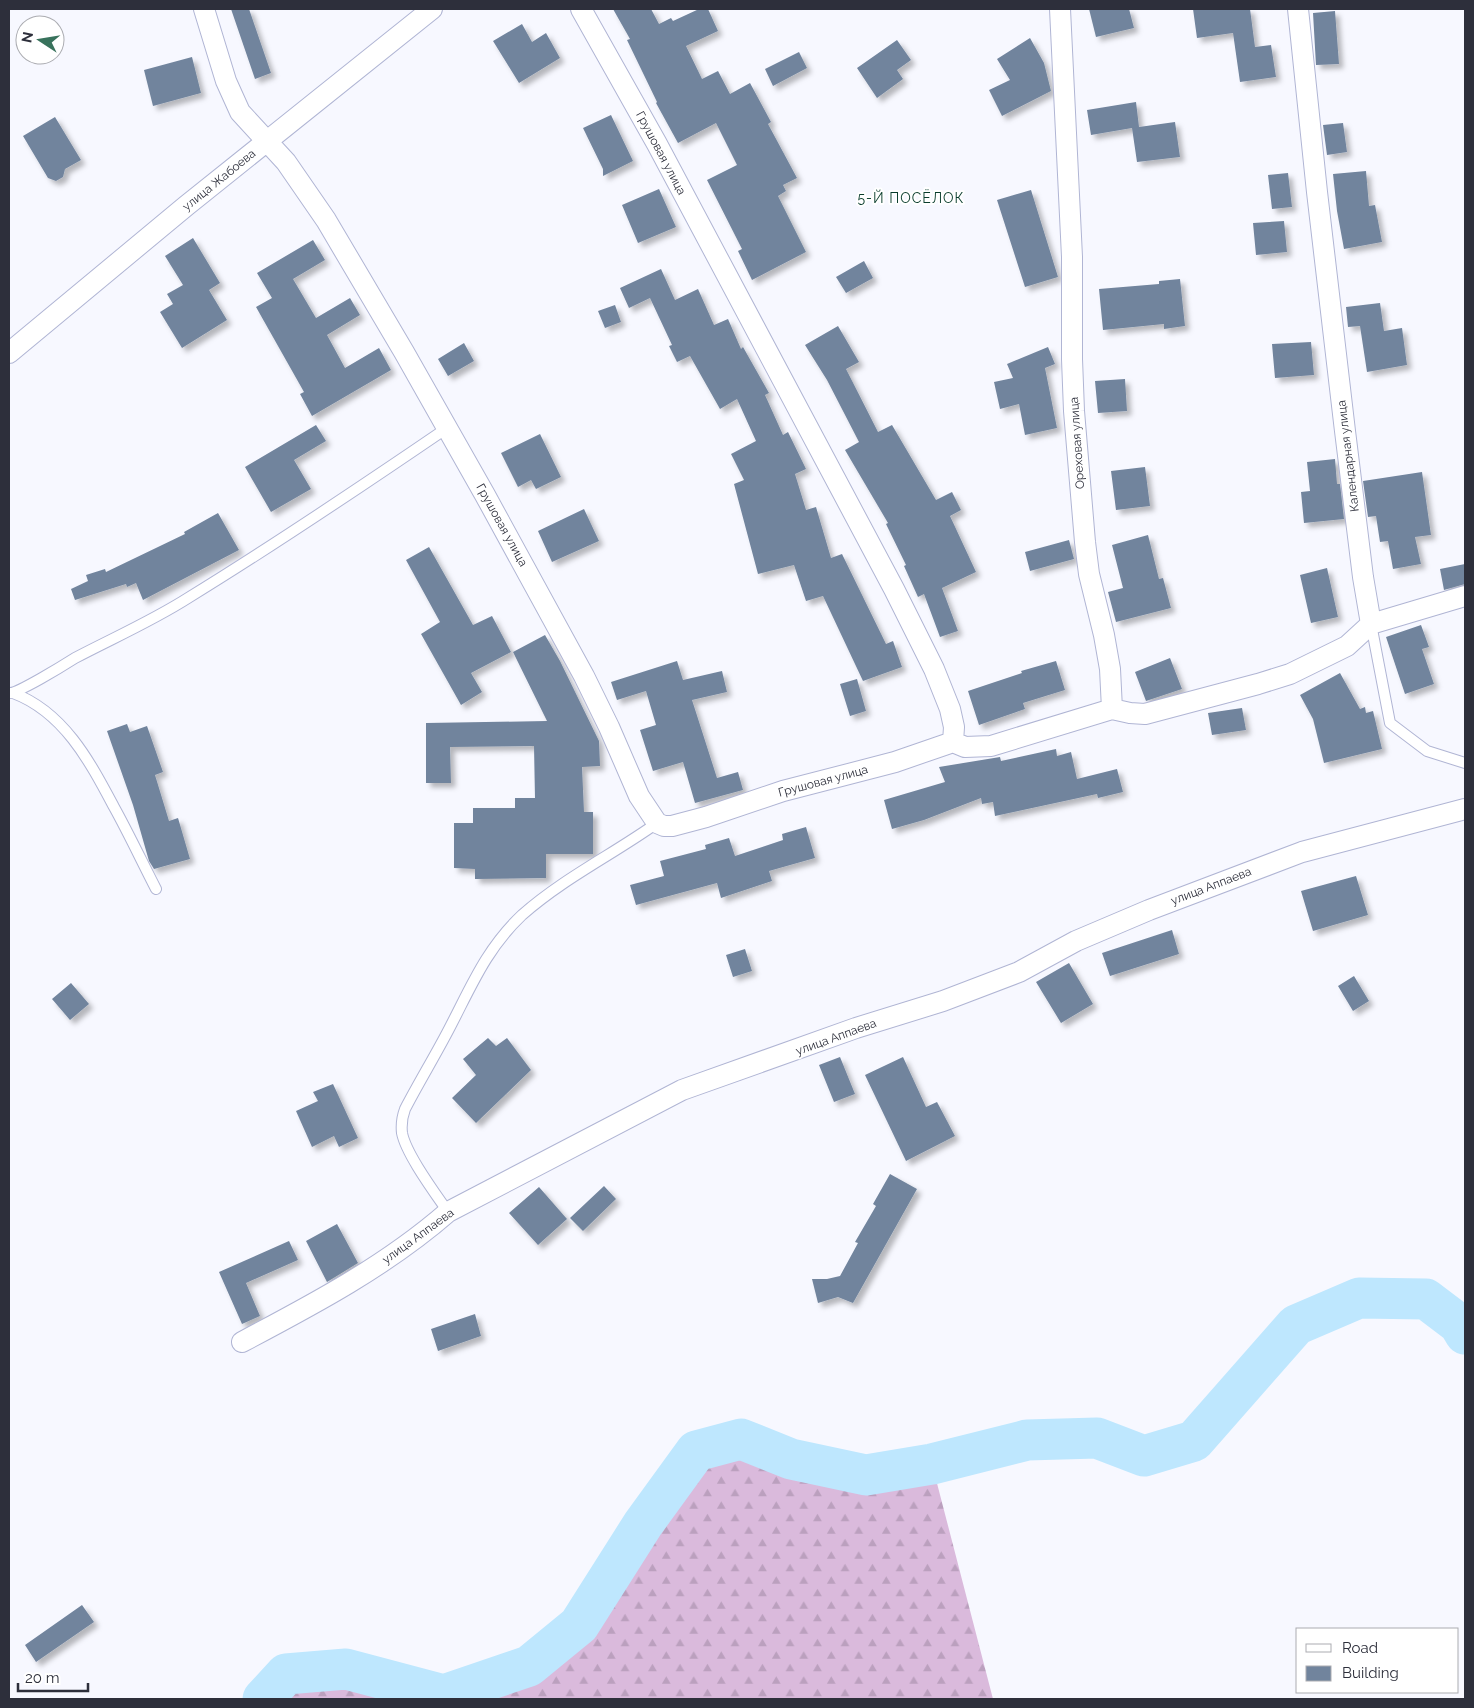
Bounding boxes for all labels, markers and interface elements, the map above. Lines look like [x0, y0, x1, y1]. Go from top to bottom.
north arrow [15, 15, 65, 65]
text: N [18, 30, 36, 44]
street label: Грушовая улица [633, 109, 689, 197]
street label: улица Жабоева [180, 146, 258, 214]
district label: 5-Й ПОСЁЛОК [858, 188, 964, 206]
street label: Ореховая улица [1067, 396, 1087, 490]
street label: Календарная улица [1334, 399, 1362, 513]
street label: Грушовая улица [473, 481, 531, 569]
street label: Грушовая улица [777, 762, 869, 800]
street label: улица Аппаева [1169, 864, 1253, 908]
street label: улица Аппаева [794, 1016, 878, 1058]
street label: улица Аппаева [380, 1205, 456, 1267]
legend [1296, 1628, 1459, 1693]
text: Road [1342, 1639, 1378, 1657]
scale bar [18, 1660, 88, 1692]
text: Building [1342, 1664, 1399, 1682]
text: 20 m [25, 1669, 60, 1687]

